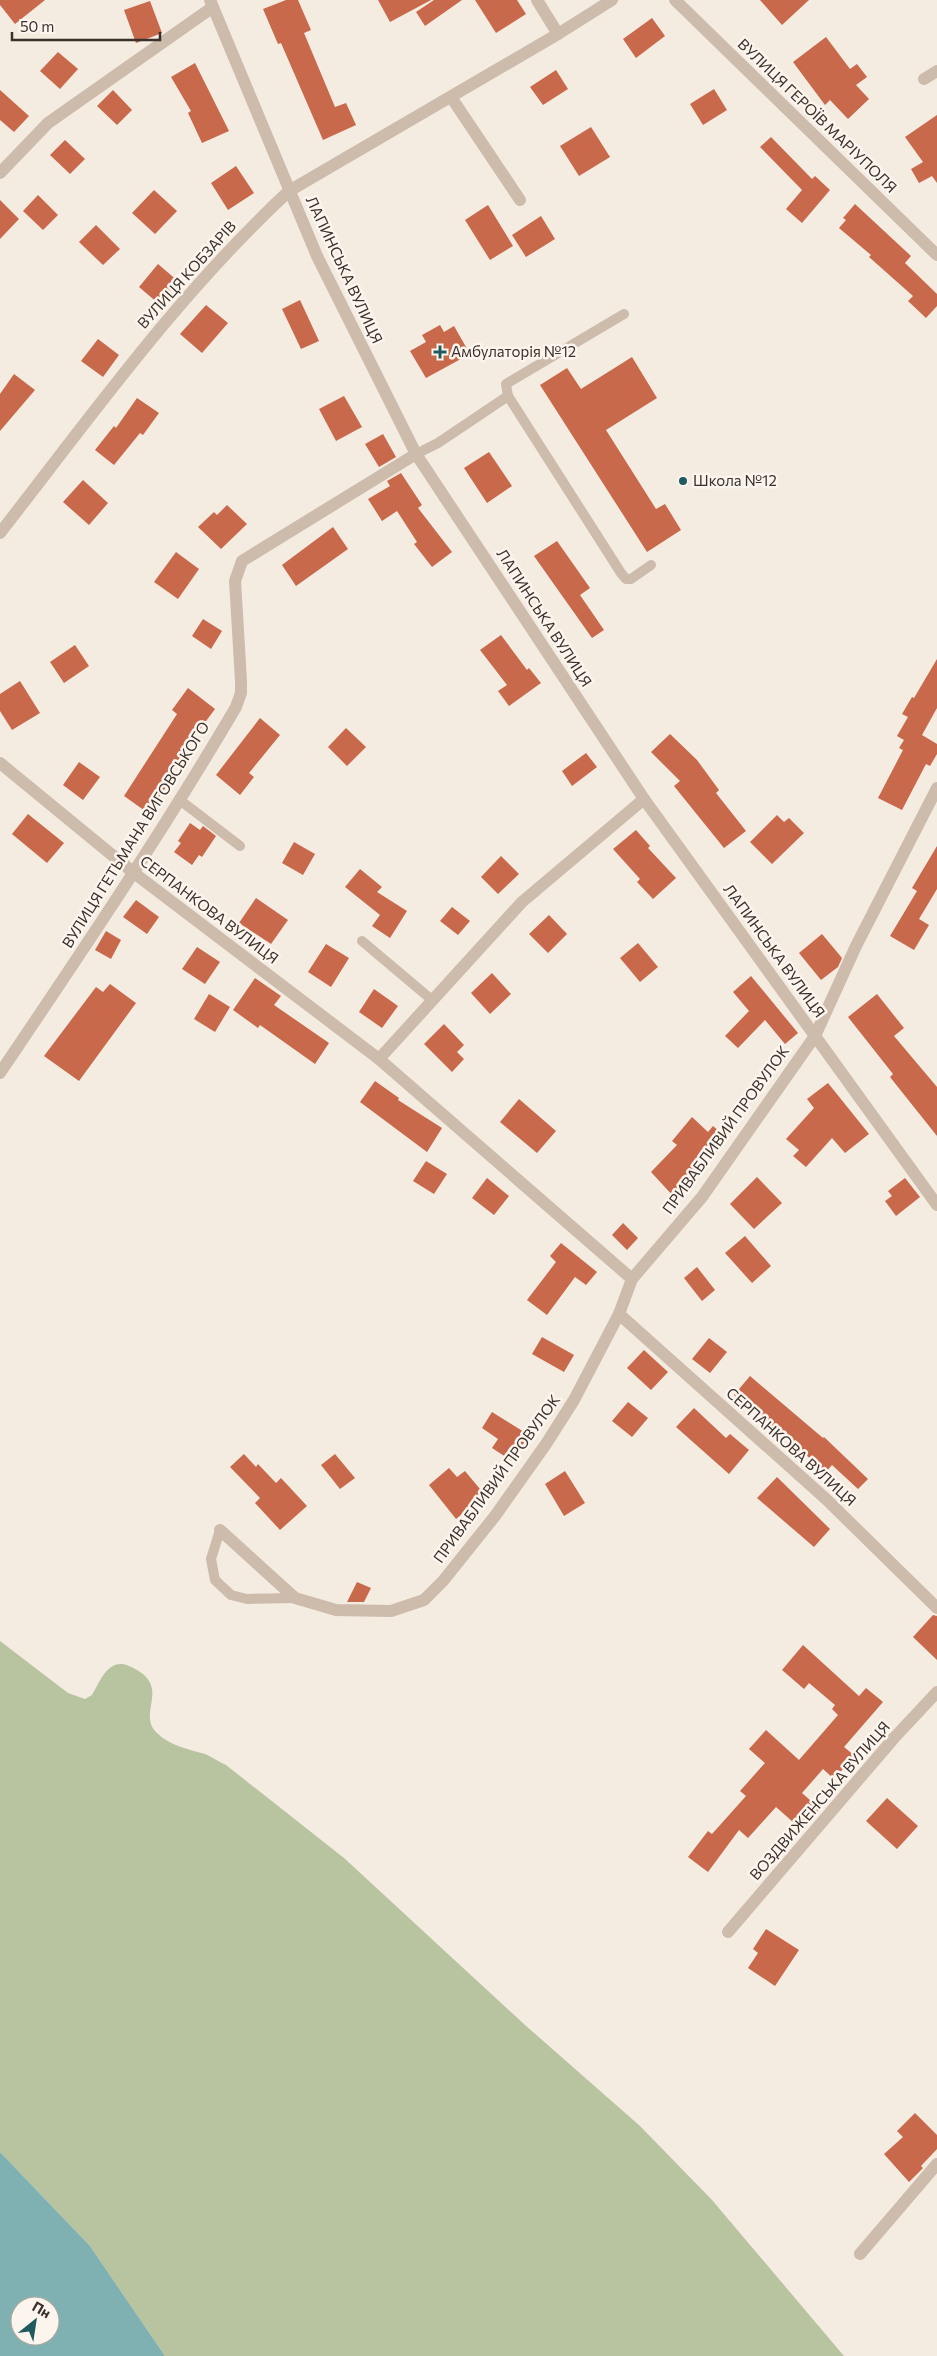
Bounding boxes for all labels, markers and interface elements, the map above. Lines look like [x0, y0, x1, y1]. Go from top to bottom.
scale bar [12, 10, 160, 42]
text: 50 m [20, 17, 54, 35]
street label: ВУЛИЦЯ ГЕРОЇВ МАРІУПОЛЯ [734, 34, 901, 196]
street label: ЛАПИНСЬКА ВУЛИЦЯ [303, 193, 387, 346]
street label: ВУЛИЦЯ КОБЗАРІВ [133, 217, 240, 332]
place label: Амбулаторія №12 [451, 342, 576, 360]
marker: Амбулаторія №12 [433, 345, 447, 359]
place label: Школа №12 [693, 471, 777, 489]
marker: Школа №12 [677, 475, 689, 487]
street label: ЛАПИНСЬКА ВУЛИЦЯ [494, 545, 596, 690]
street label: ВУЛИЦЯ ГЕТЬМАНА ВИГОВСЬКОГО [58, 718, 213, 951]
street label: СЕРПАНКОВА ВУЛИЦЯ [137, 851, 282, 967]
street label: ЛАПИНСЬКА ВУЛИЦЯ [720, 880, 829, 1021]
street label: ПРИВАБЛИВИЙ ПРОВУЛОК [658, 1042, 792, 1217]
street label: СЕРПАНКОВА ВУЛИЦЯ [723, 1383, 860, 1509]
street label: ПРИВАБЛИВИЙ ПРОВУЛОК [429, 1391, 563, 1566]
street label: ВОЗДВИЖЕНСЬКА ВУЛИЦЯ [745, 1717, 893, 1883]
north arrow [10, 2296, 60, 2346]
text: Пн [29, 2297, 54, 2321]

